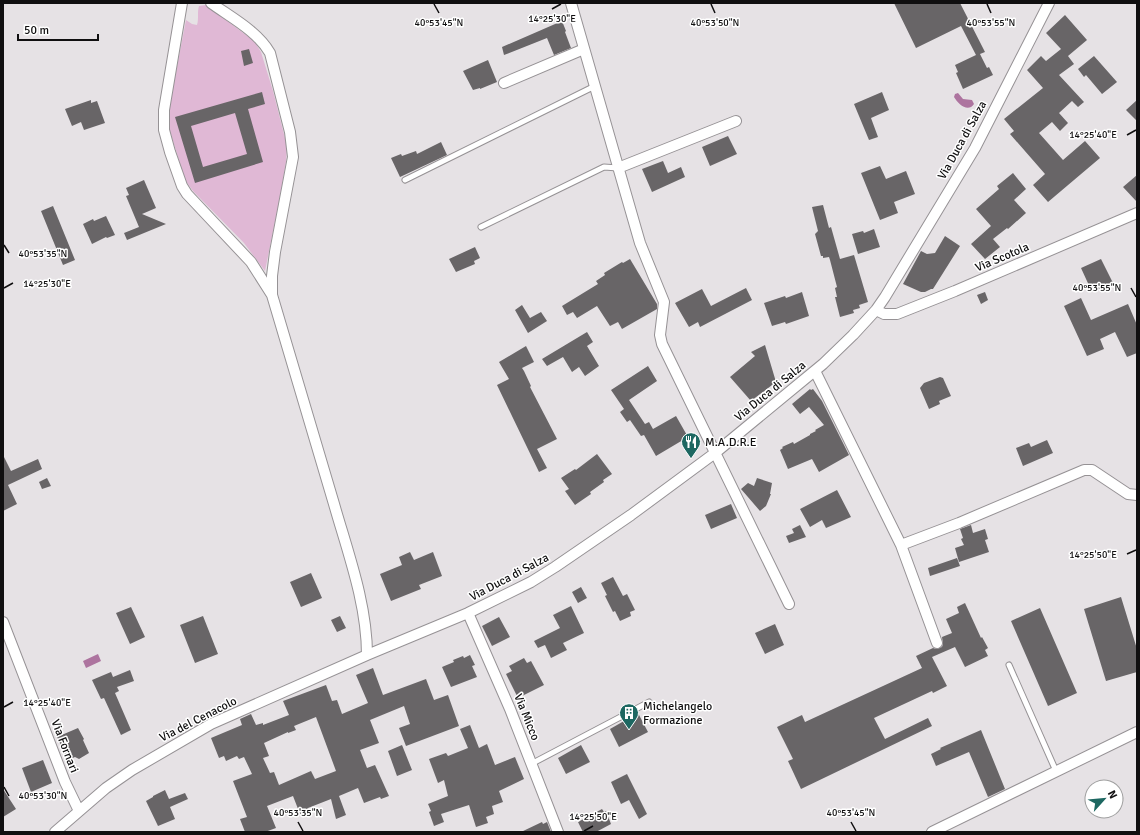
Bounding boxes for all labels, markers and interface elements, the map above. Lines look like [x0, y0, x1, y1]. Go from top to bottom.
text: 14°25'30"E [528, 13, 576, 25]
scale bar [18, 16, 98, 42]
text: 40°53'45"N [415, 17, 463, 29]
text: 40°53'50"N [691, 17, 739, 29]
text: 40°53'55"N [967, 17, 1015, 29]
text: 50 m [24, 23, 49, 38]
street label: Via Duca di Salza [935, 98, 990, 182]
text: 14°25'40"E [1069, 129, 1117, 141]
street label: Via Scotola [973, 239, 1031, 276]
text: 40°53'35"N [19, 248, 67, 260]
text: 14°25'30"E [23, 278, 71, 290]
text: 40°53'55"N [1073, 282, 1121, 294]
street label: Via Duca di Salza [732, 358, 809, 425]
restaurant icon: M.A.D.R.E [680, 431, 702, 459]
place label: M.A.D.R.E [705, 435, 757, 450]
text: 14°25'50"E [1069, 549, 1117, 561]
street label: Via Duca di Salza [467, 550, 551, 605]
street label: Via Micco [510, 692, 543, 743]
street label: Via del Cenacolo [157, 694, 239, 745]
text: 14°25'40"E [23, 697, 71, 709]
place label: Michelangelo Formazione [643, 699, 712, 728]
building icon: Michelangelo Formazione [618, 702, 640, 730]
street label: Via Fornari [48, 717, 82, 775]
north arrow [1084, 779, 1124, 819]
text: N [1105, 788, 1120, 801]
text: 40°53'30"N [19, 790, 67, 802]
text: 40°53'35"N [274, 807, 322, 819]
text: 40°53'45"N [827, 807, 875, 819]
text: 14°25'50"E [569, 811, 617, 823]

